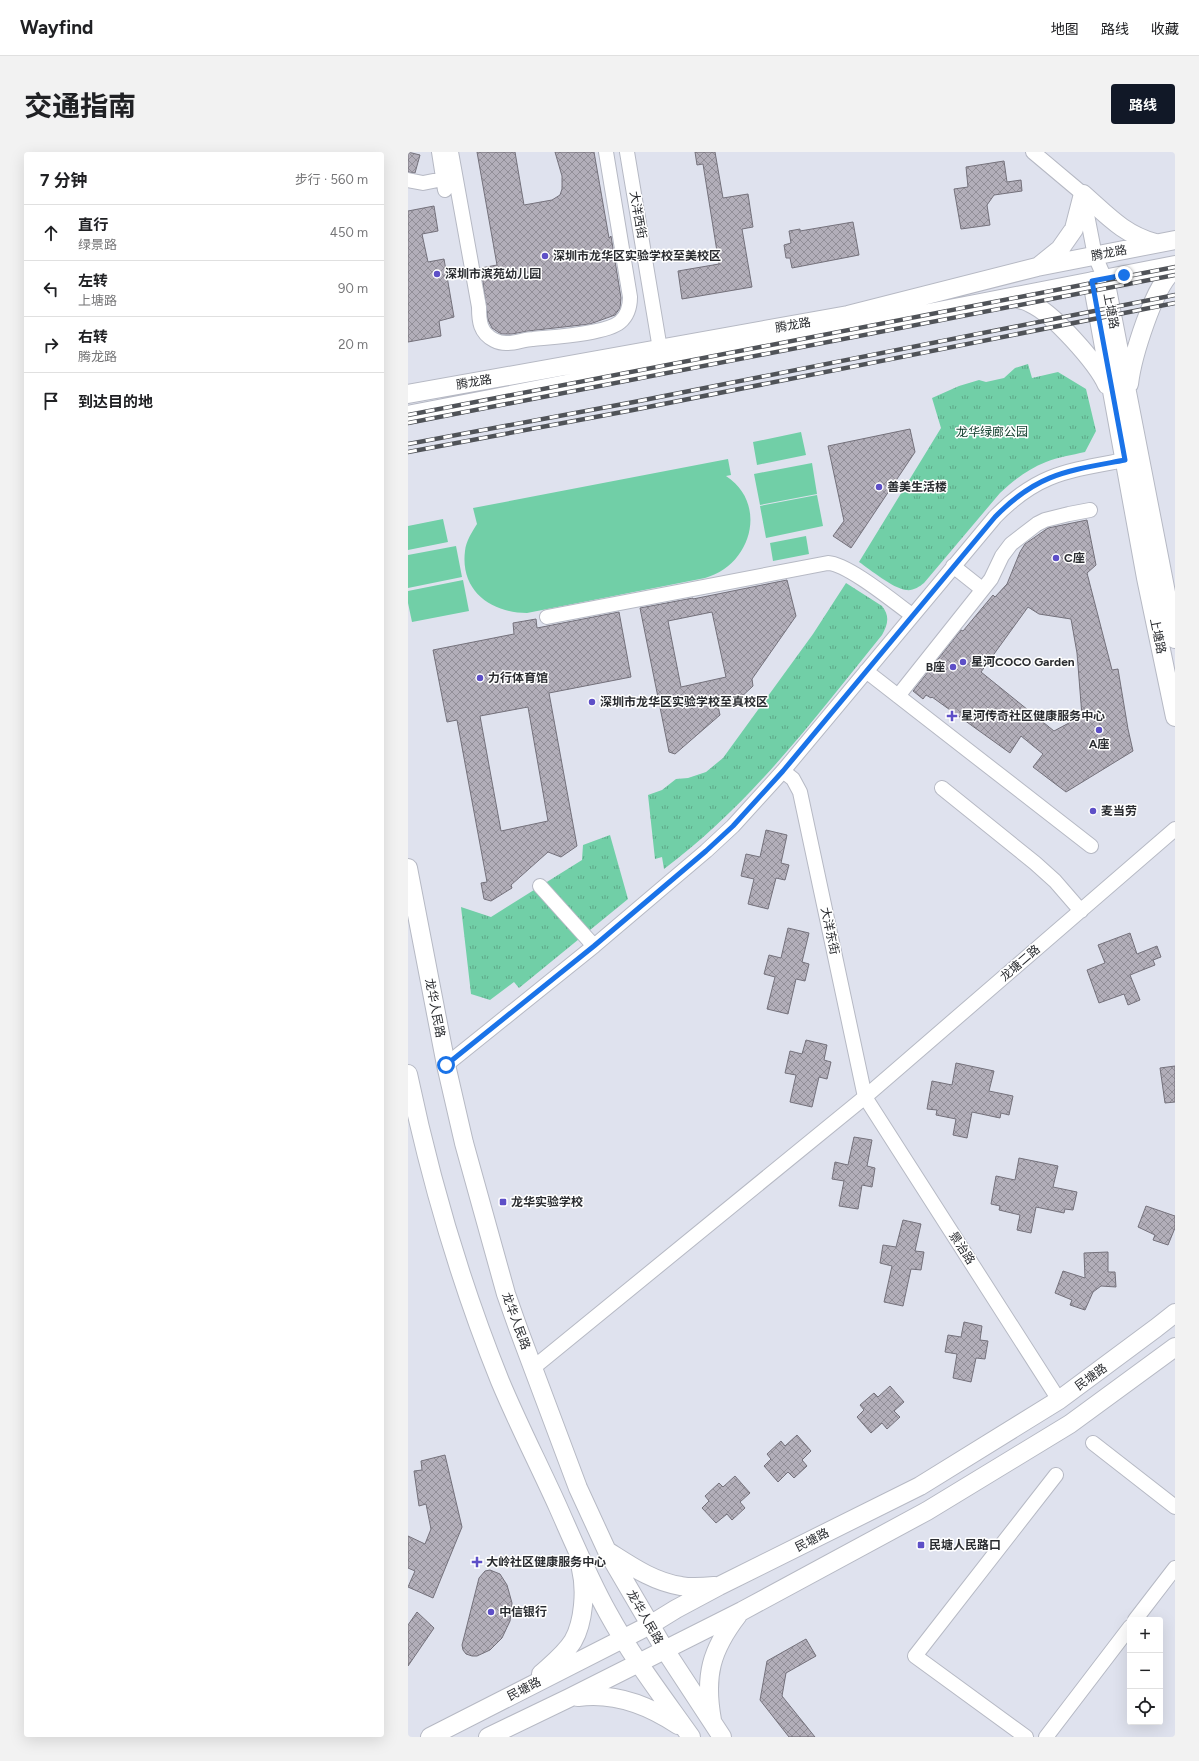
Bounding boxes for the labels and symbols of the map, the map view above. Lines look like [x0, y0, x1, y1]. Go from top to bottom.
street label: 大洋西街 [627, 190, 649, 240]
street label: 腾龙路 [1090, 243, 1128, 263]
place label: 深圳市龙华区实验学校至美校区 [553, 249, 721, 263]
marker: 深圳市龙华区实验学校至美校区 [540, 251, 550, 261]
route end [1115, 266, 1133, 284]
place label: 深圳市滨苑幼儿园 [445, 267, 541, 281]
marker: 深圳市滨苑幼儿园 [432, 269, 442, 279]
street label: 上塘路 [1101, 292, 1121, 330]
street label: 腾龙路 [774, 315, 812, 335]
street label: 腾龙路 [455, 372, 493, 392]
park label: 龙华绿廊公园 [956, 425, 1028, 439]
place label: 善美生活楼 [887, 480, 947, 494]
marker: 善美生活楼 [874, 482, 884, 492]
place label: C座 [1064, 551, 1085, 565]
marker: C座 [1051, 553, 1061, 563]
street label: 上塘路 [1147, 617, 1169, 655]
place label: 星河COCO Garden [971, 655, 1075, 669]
marker: 星河COCO Garden [958, 657, 968, 667]
place label: B座 [926, 660, 945, 674]
marker: B座 [948, 662, 958, 672]
place label: 力行体育馆 [488, 671, 548, 685]
marker: 力行体育馆 [475, 673, 485, 683]
place label: 深圳市龙华区实验学校至真校区 [600, 695, 768, 709]
marker: 深圳市龙华区实验学校至真校区 [587, 697, 597, 707]
place label: 星河传奇社区健康服务中心 [961, 709, 1105, 723]
marker: 星河传奇社区健康服务中心 [946, 710, 958, 722]
marker: A座 [1094, 725, 1104, 735]
place label: A座 [1089, 737, 1109, 751]
place label: 麦当劳 [1101, 804, 1137, 818]
marker: 麦当劳 [1088, 806, 1098, 816]
street label: 大洋东街 [818, 906, 842, 956]
street label: 龙塘二路 [997, 942, 1043, 984]
street label: 龙华人民路 [422, 977, 448, 1039]
route start [437, 1056, 455, 1074]
place label: 龙华实验学校 [511, 1195, 583, 1209]
marker: 龙华实验学校 [498, 1197, 508, 1207]
street label: 景治路 [946, 1229, 978, 1267]
street label: 龙华人民路 [499, 1290, 533, 1352]
street label: 民塘路 [1072, 1361, 1110, 1393]
street label: 民塘路 [793, 1526, 831, 1554]
place label: 民塘人民路口 [929, 1538, 1001, 1552]
marker: 民塘人民路口 [916, 1540, 926, 1550]
place label: 大岭社区健康服务中心 [486, 1555, 606, 1569]
marker: 大岭社区健康服务中心 [471, 1556, 483, 1568]
street label: 龙华人民路 [624, 1588, 666, 1646]
place label: 中信银行 [499, 1605, 547, 1619]
marker: 中信银行 [486, 1607, 496, 1617]
street label: 民塘路 [505, 1675, 543, 1703]

